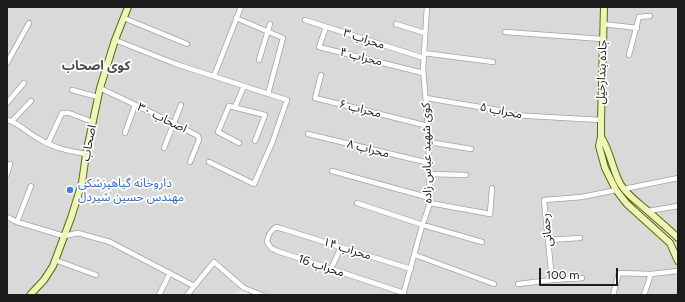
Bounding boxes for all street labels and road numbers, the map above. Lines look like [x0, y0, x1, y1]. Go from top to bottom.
street label: محراب ۳ [341, 26, 387, 52]
street label: جاده بندارخیل [594, 39, 610, 105]
street label: محراب ۴ [338, 45, 384, 69]
street label: محراب ۶ [337, 97, 383, 121]
street label: اصحاب ۳۰ [135, 100, 189, 136]
street label: محراب ۵ [479, 100, 523, 122]
street label: کوی شهید عباس زاده [419, 103, 435, 203]
street label: اصحاب [78, 124, 100, 162]
street label: محراب ۸ [345, 137, 391, 161]
street label: رحمانی [538, 213, 556, 247]
street label: محراب ۱۴ [321, 235, 373, 263]
street label: محراب 16 [296, 252, 346, 280]

